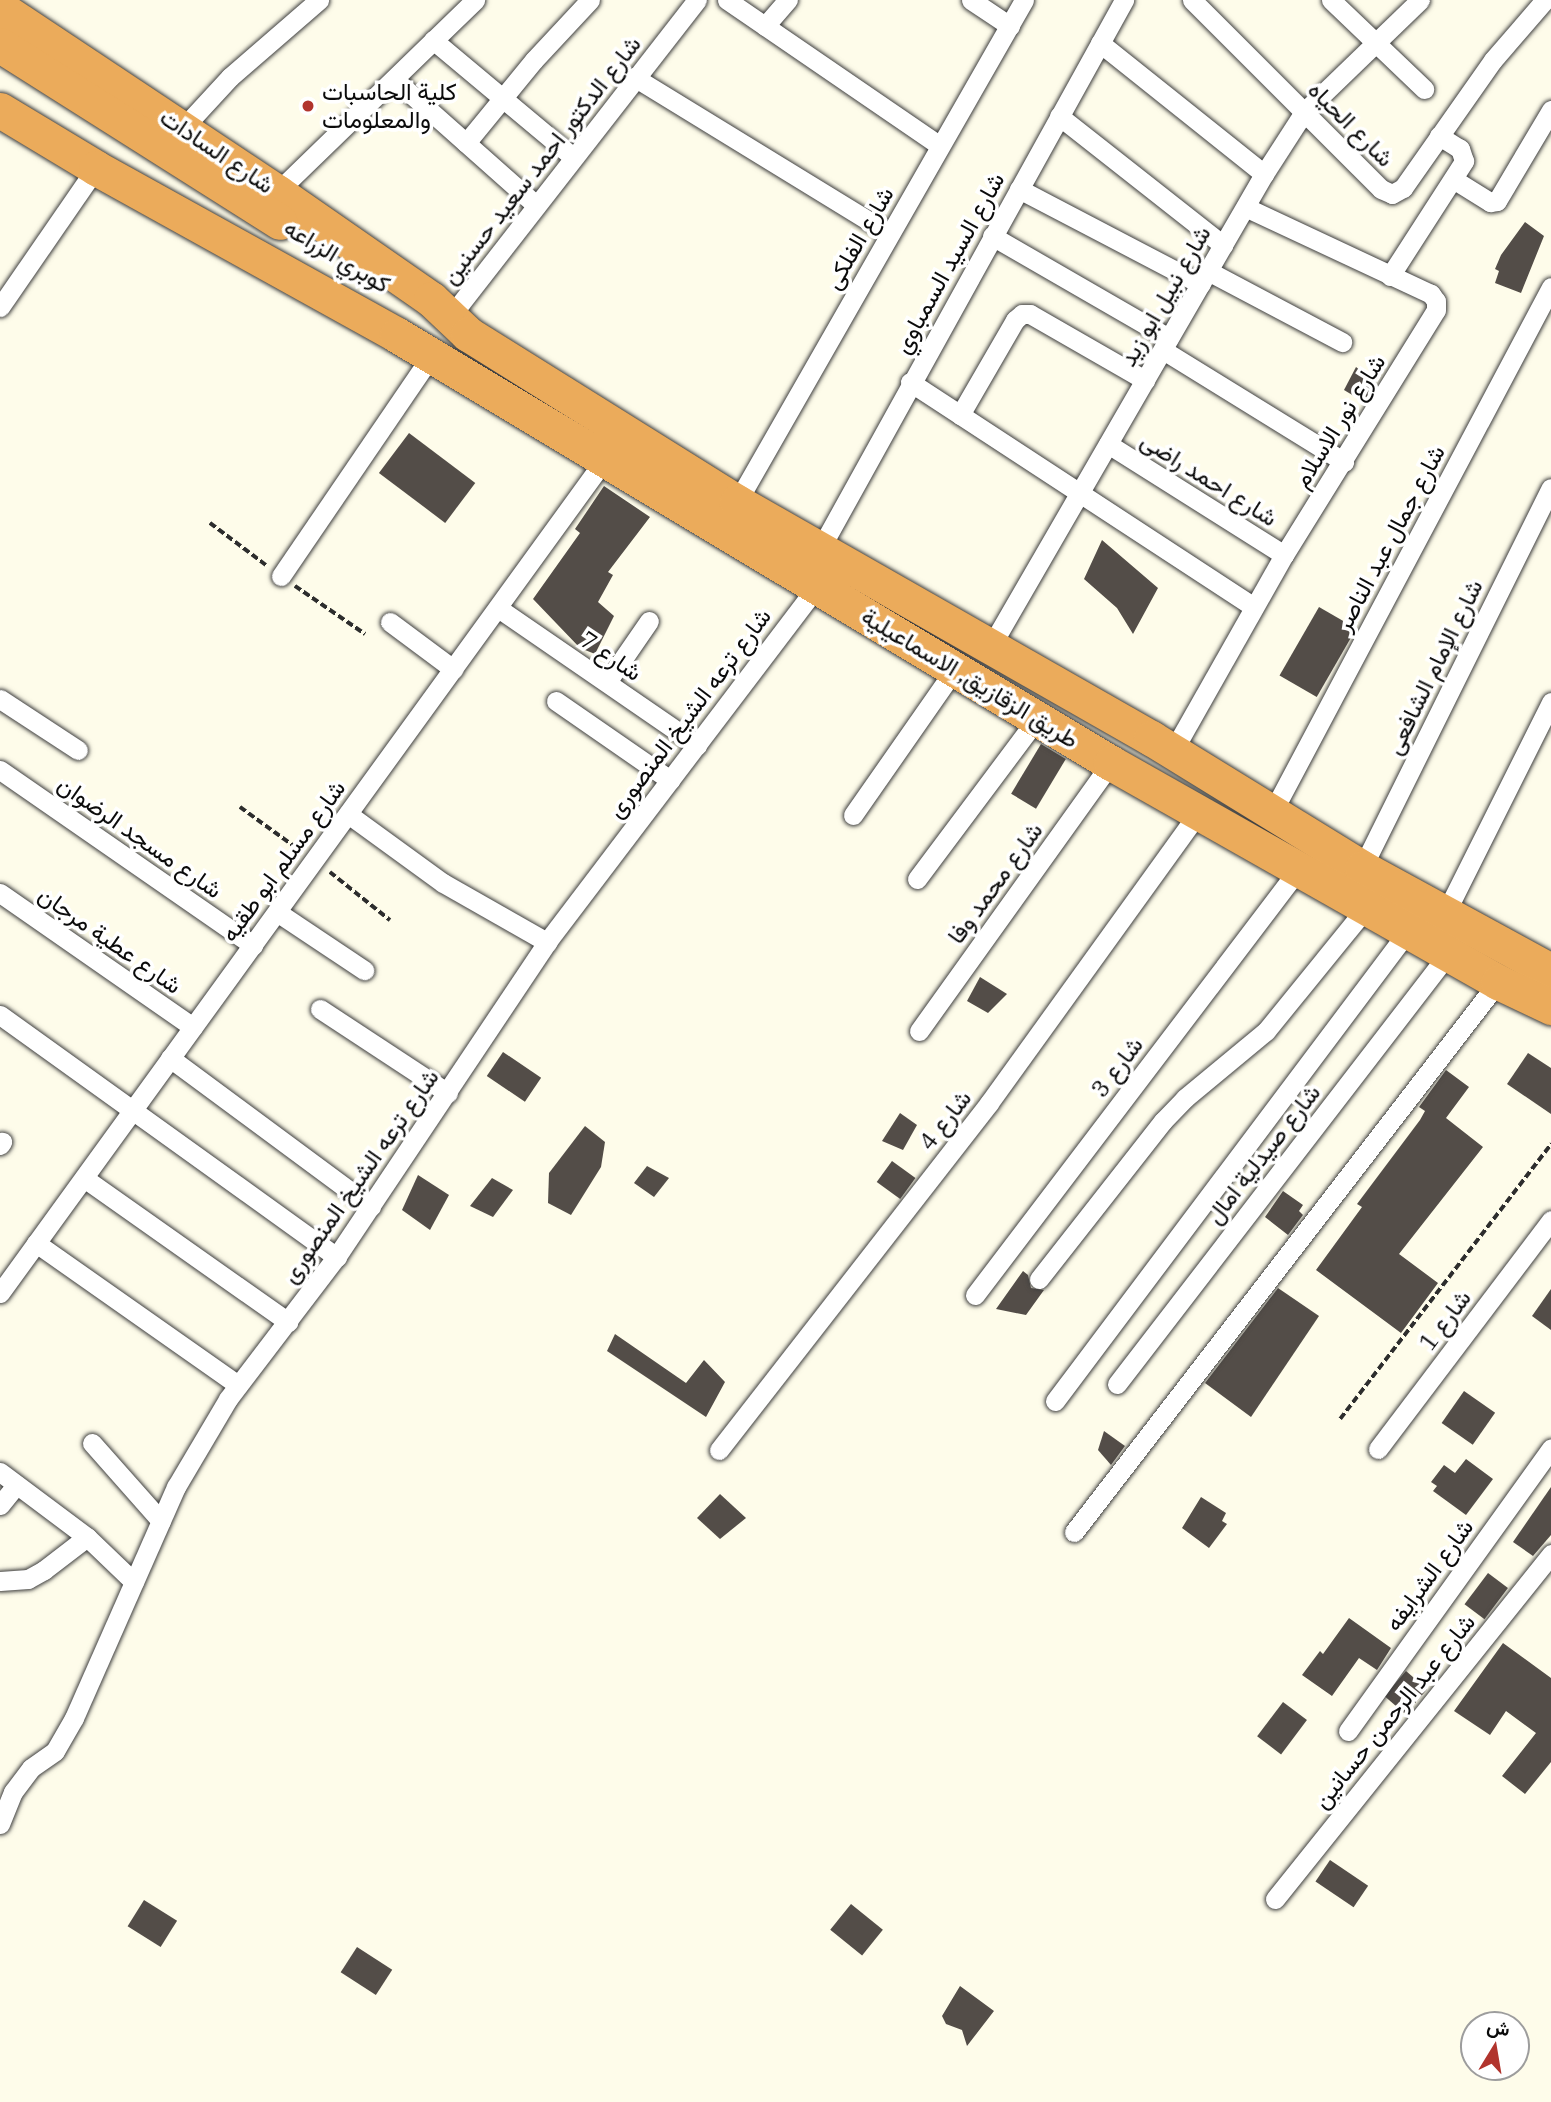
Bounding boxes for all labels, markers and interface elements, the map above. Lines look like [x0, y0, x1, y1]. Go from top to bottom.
street label: شارع الدكتور احمد سعيد حسنين [435, 30, 647, 290]
street label: شارع الحياه [1302, 75, 1400, 173]
place label: كلية الحاسبات والمعلومات [322, 78, 457, 134]
marker: كلية الحاسبات والمعلومات [300, 98, 316, 114]
street label: شارع السادات [155, 102, 279, 200]
street label: شارع السيد السمباوي [887, 168, 1011, 358]
street label: شارع الفلكى [818, 182, 900, 294]
street label: كوبري الزراعه [279, 213, 395, 299]
street label: شارع نبيل ابو زيد [1113, 221, 1217, 371]
street label: شارع نور الاسلام [1287, 349, 1391, 493]
street label: شارع احمد راضى [1135, 426, 1283, 532]
street label: شارع جمال عبد الناصر [1329, 440, 1451, 636]
street label: شارع الإمام الشافعى [1379, 575, 1489, 759]
street label: طريق الزقازيق, الاسماعيلية [856, 602, 1084, 754]
street label: شارع ترعه الشيخ المنصورى [601, 603, 777, 823]
street label: شارع 7 [575, 625, 647, 687]
street label: شارع مسجد الرضوان [52, 770, 228, 904]
street label: شارع مسلم ابو طقيه [215, 774, 351, 948]
street label: شارع محمد وفا [941, 817, 1049, 949]
street label: شارع عطية مرجان [33, 880, 187, 1000]
street label: شارع 3 [1085, 1031, 1149, 1103]
street label: شارع ترعه الشيخ المنصورى [275, 1063, 445, 1289]
street label: شارع صيدلية امال [1200, 1079, 1326, 1229]
street label: شارع 4 [913, 1084, 977, 1156]
street label: شارع 1 [1413, 1284, 1477, 1356]
street label: شارع الشرايفه [1379, 1513, 1479, 1637]
street label: شارع عبد الرحمن حسانين [1307, 1608, 1481, 1814]
north arrow [1460, 2011, 1530, 2081]
text: ش [1485, 2013, 1512, 2041]

